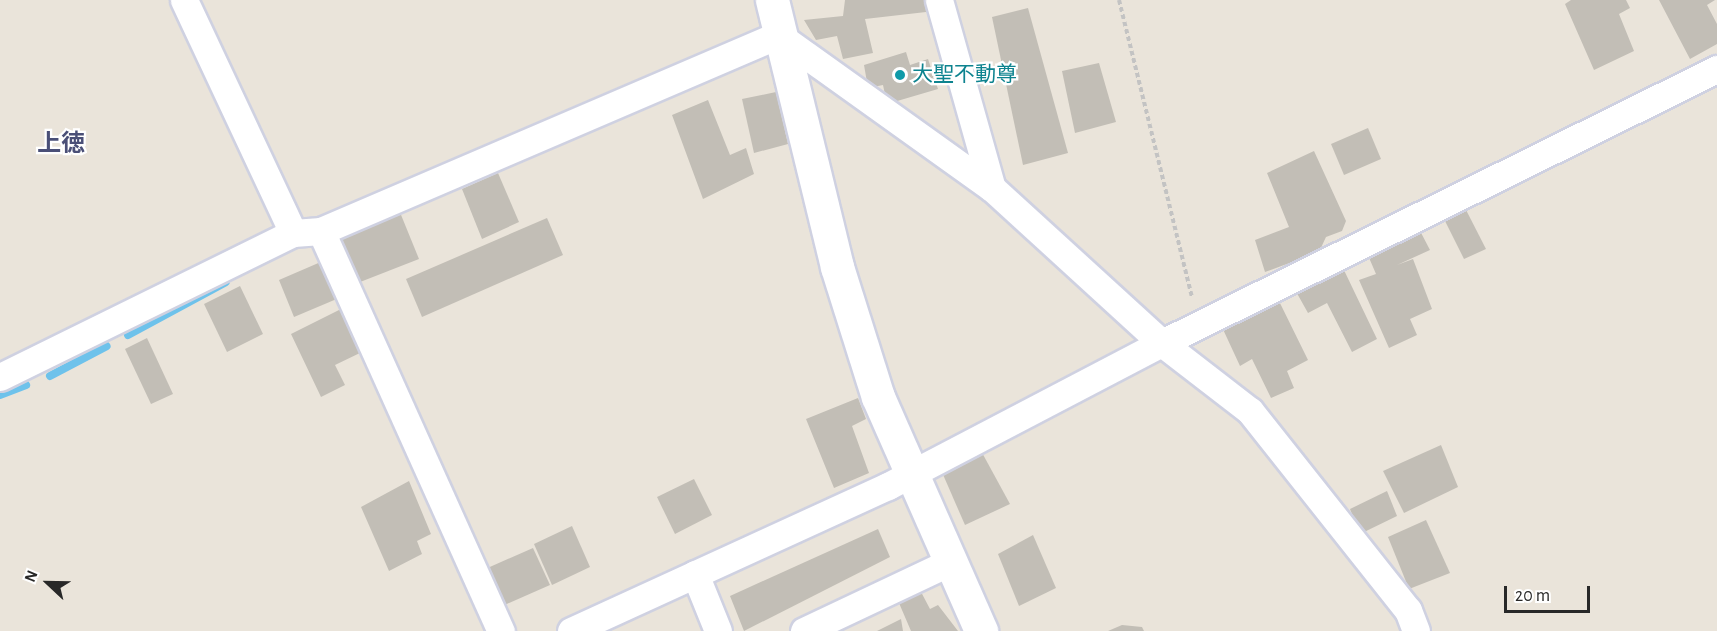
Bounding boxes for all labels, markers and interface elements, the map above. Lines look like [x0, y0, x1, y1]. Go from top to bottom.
place label: 大聖不動尊 [912, 62, 1017, 88]
marker: 大聖不動尊 [893, 68, 907, 82]
district label: 上徳 [37, 131, 85, 159]
north arrow [18, 553, 78, 613]
text: N [22, 568, 41, 584]
scale bar [1507, 574, 1592, 612]
text: 20 m [1515, 587, 1550, 605]

